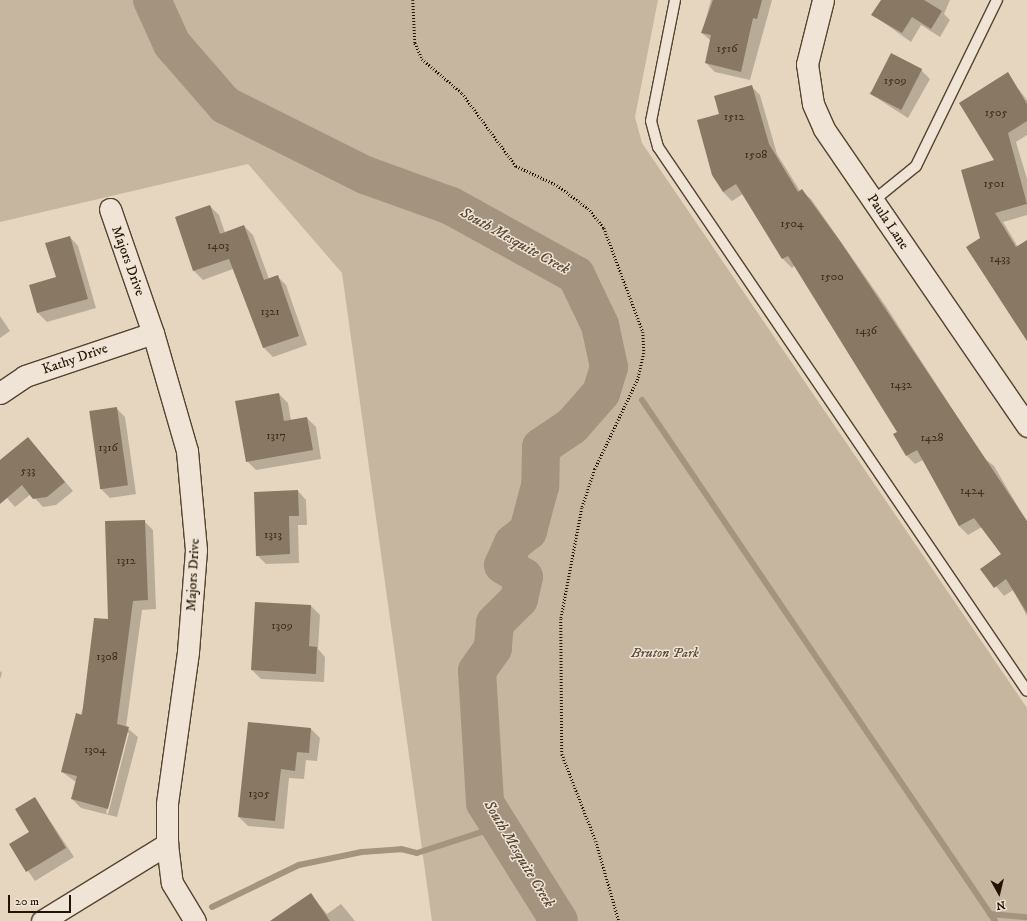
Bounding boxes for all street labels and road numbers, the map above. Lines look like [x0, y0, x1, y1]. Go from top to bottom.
street label: Paula Lane [863, 191, 913, 253]
street label: Majors Drive [108, 224, 148, 298]
street label: Kathy Drive [40, 340, 110, 378]
street label: Majors Drive [183, 538, 203, 612]

